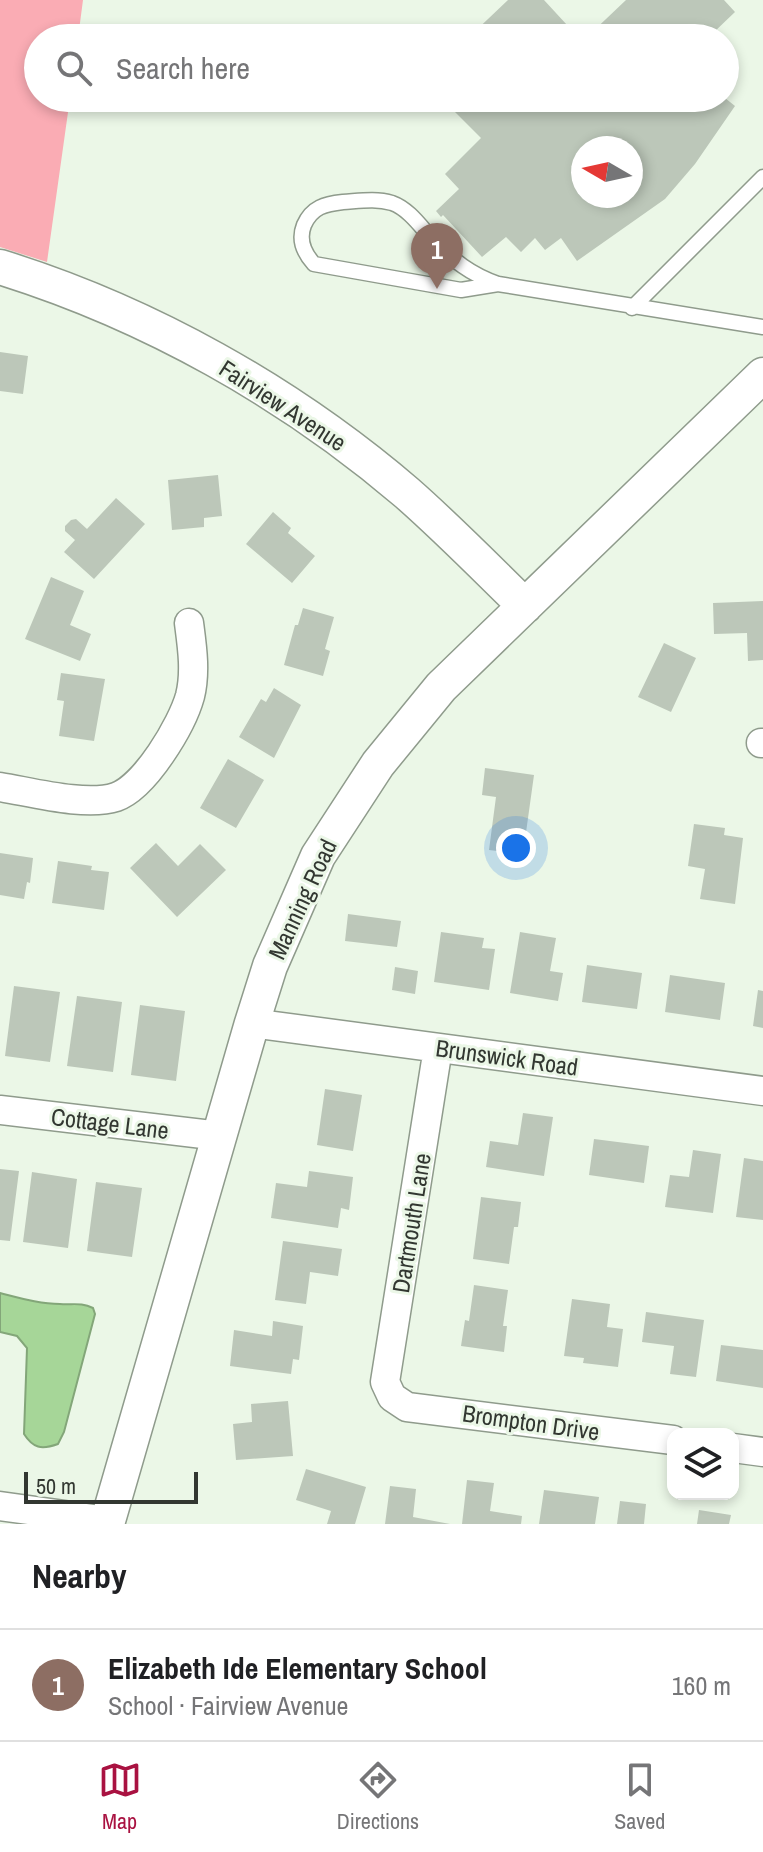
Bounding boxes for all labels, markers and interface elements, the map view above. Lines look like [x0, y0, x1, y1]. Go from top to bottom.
search box [24, 24, 739, 112]
icon: search [52, 46, 96, 90]
text: Search here [116, 48, 250, 88]
north arrow [571, 136, 643, 208]
pin: 1 [411, 223, 463, 289]
street label: Fairview Avenue [213, 352, 353, 458]
your location [496, 828, 536, 868]
street label: Manning Road [260, 834, 344, 964]
street label: Brunswick Road [434, 1031, 580, 1083]
street label: Cottage Lane [49, 1100, 171, 1146]
street label: Dartmouth Lane [384, 1151, 438, 1295]
street label: Brompton Drive [461, 1397, 601, 1447]
map controls [667, 1428, 739, 1500]
button: layers [667, 1428, 739, 1500]
scale bar [24, 1468, 198, 1504]
text: 50 m [36, 1471, 76, 1501]
text: Nearby [32, 1553, 127, 1599]
text: Elizabeth Ide Elementary School [108, 1648, 487, 1688]
text: 1 [52, 1668, 64, 1703]
text: 160 m [672, 1668, 731, 1703]
text: School · Fairview Avenue [108, 1688, 348, 1723]
tab: Map [98, 1758, 142, 1836]
tab: Directions [337, 1758, 419, 1836]
tab: Saved [614, 1758, 665, 1836]

